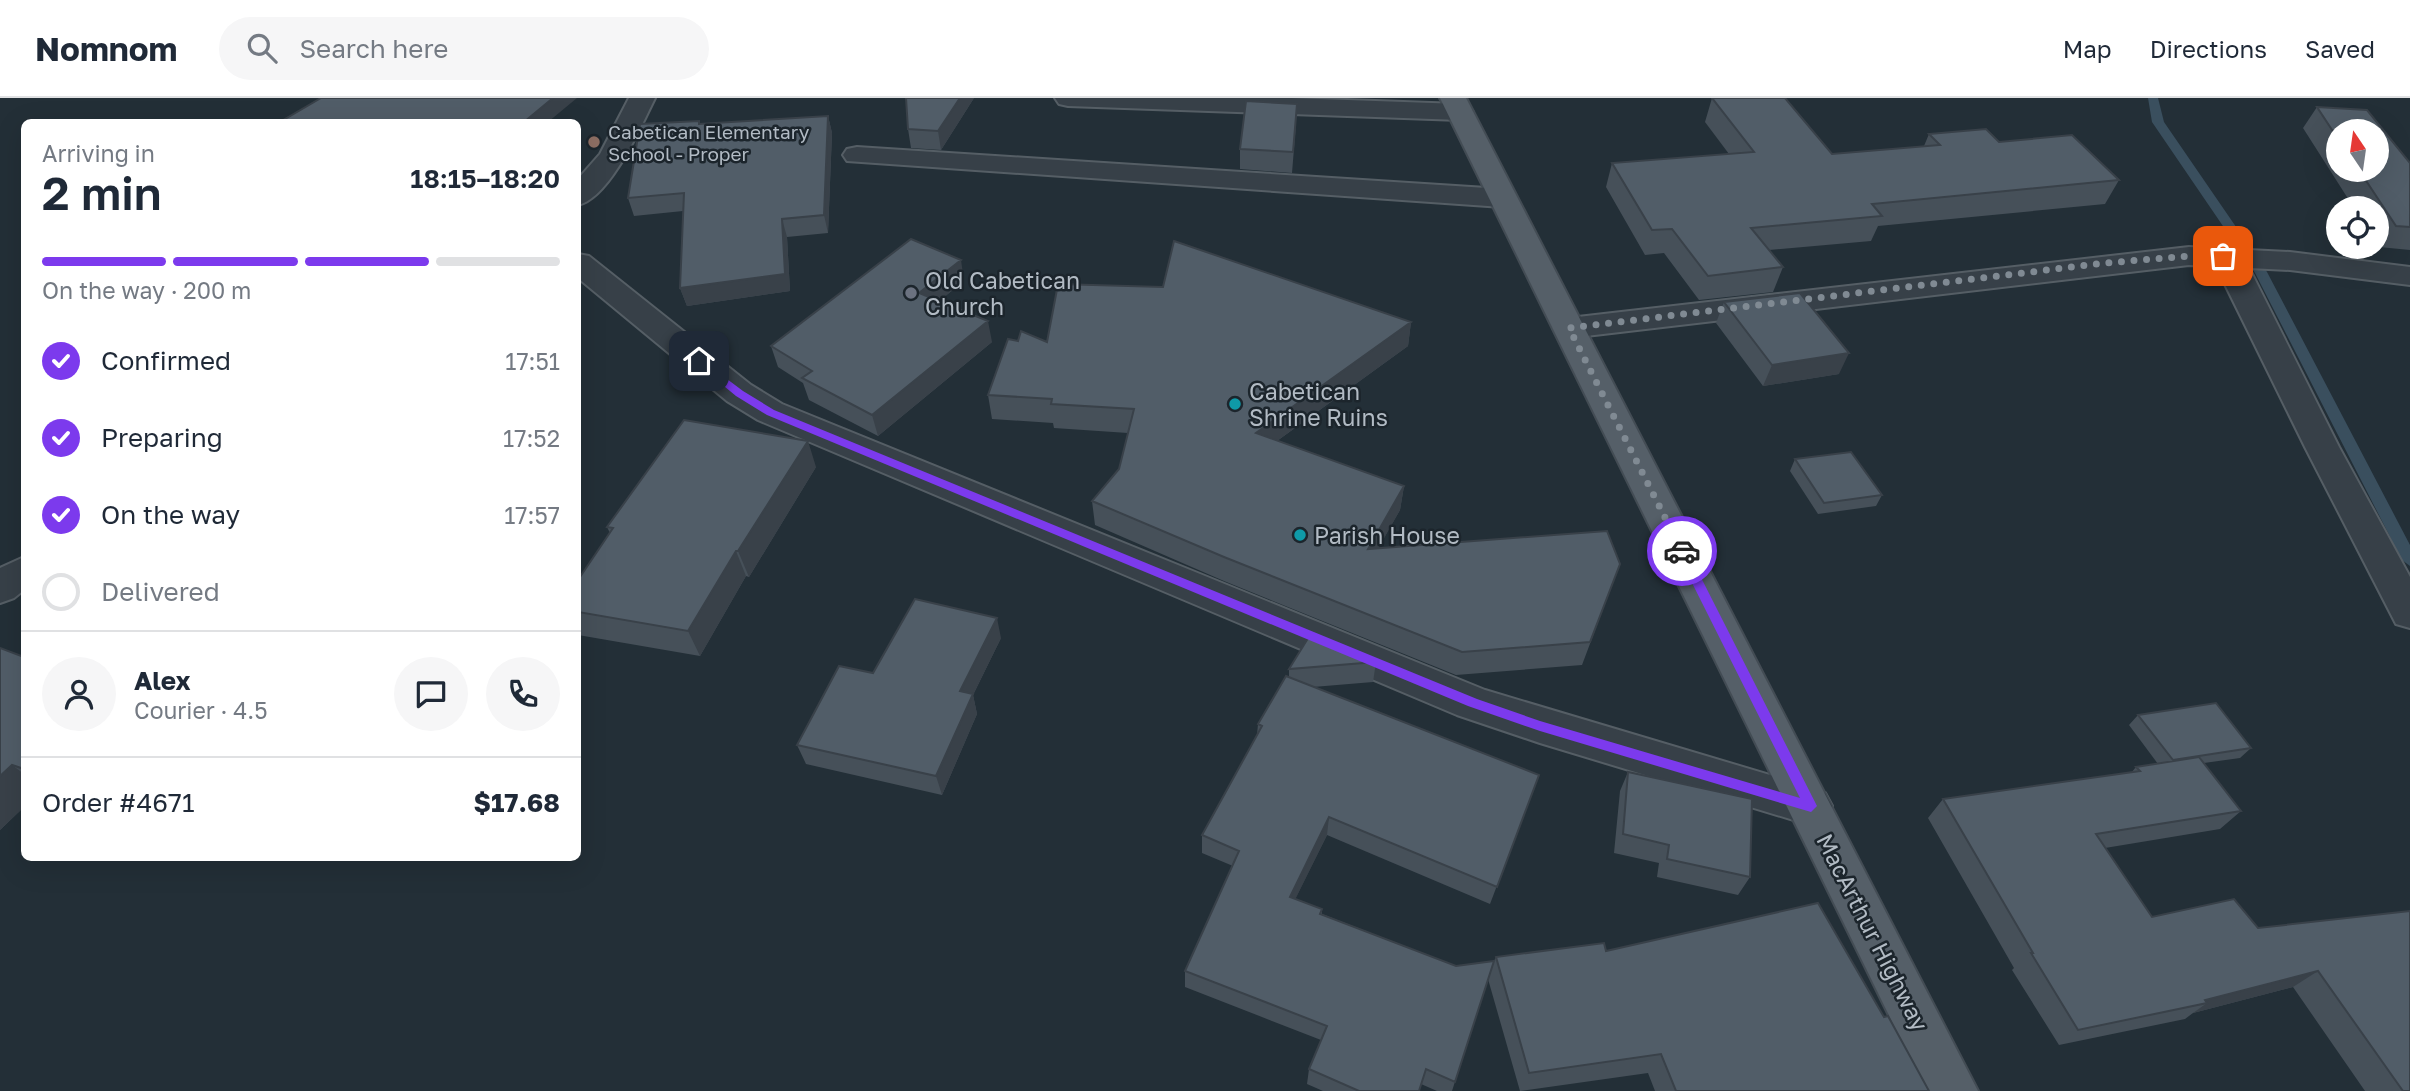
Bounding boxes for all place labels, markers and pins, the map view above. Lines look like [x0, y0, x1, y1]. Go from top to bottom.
place label: Cabetican Elementary School - Proper [608, 120, 810, 165]
marker: Cabetican Elementary School - Proper [586, 134, 602, 150]
pin [2193, 226, 2253, 286]
place label: Old Cabetican Church [925, 266, 1080, 320]
marker: Old Cabetican Church [903, 285, 919, 301]
pin [669, 331, 729, 391]
place label: Cabetican Shrine Ruins [1249, 377, 1388, 431]
marker: Cabetican Shrine Ruins [1227, 396, 1243, 412]
place label: Parish House [1314, 521, 1460, 549]
marker: Parish House [1292, 527, 1308, 543]

